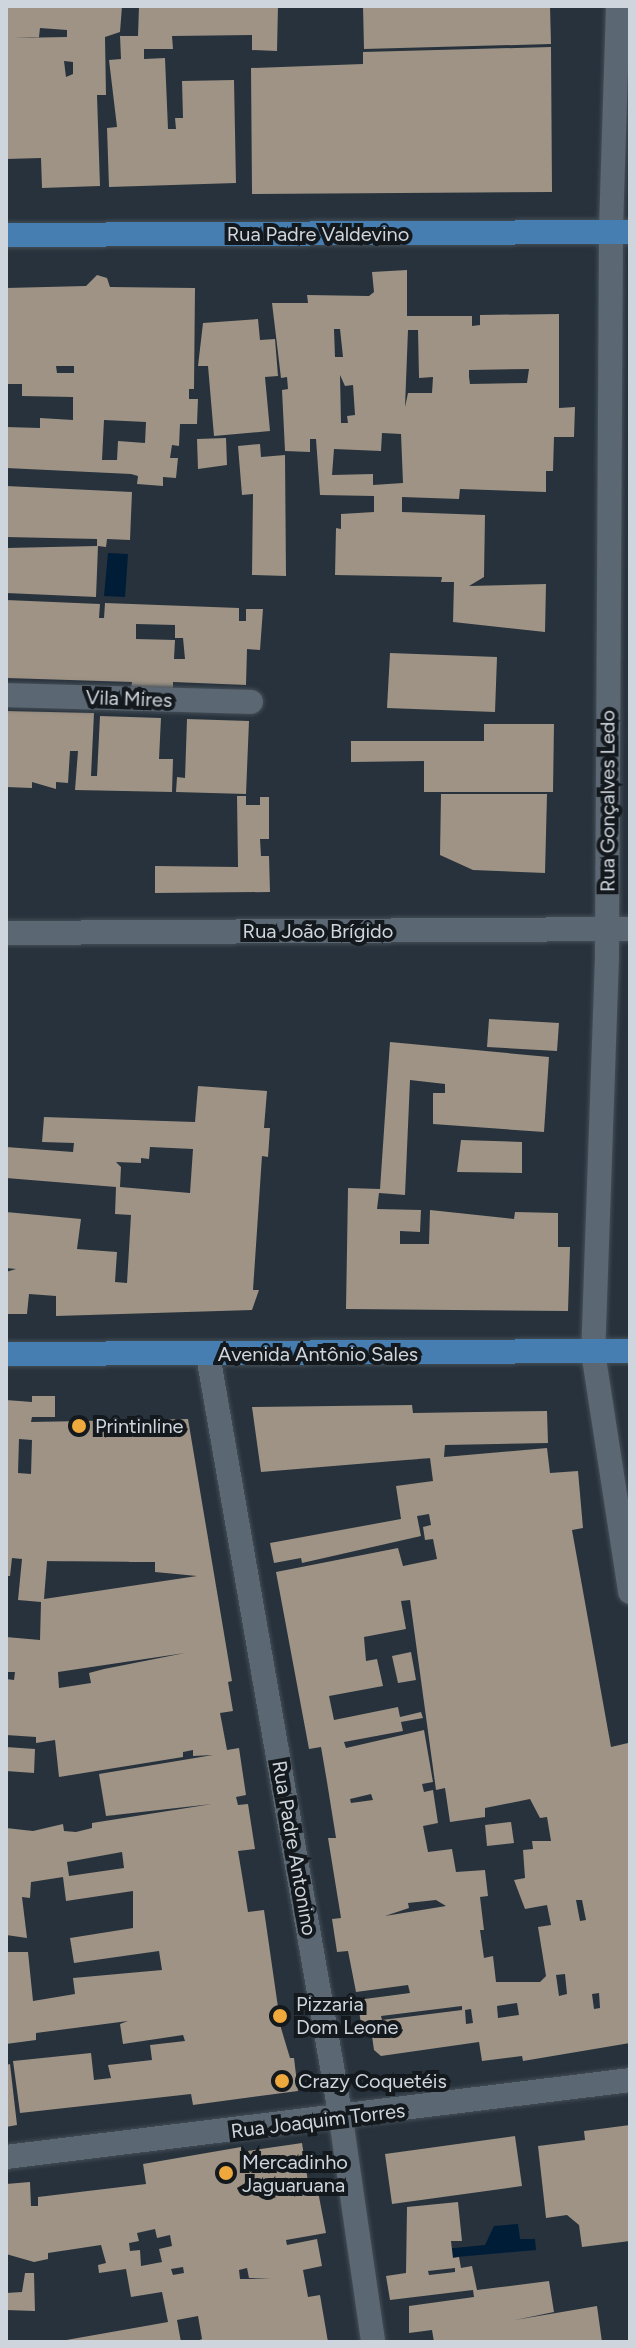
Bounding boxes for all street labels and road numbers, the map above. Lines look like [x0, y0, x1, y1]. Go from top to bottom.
street label: Rua Padre Valdevino [227, 222, 409, 246]
street label: Vila Mires [85, 685, 173, 713]
street label: Rua Gonçalves Ledo [596, 710, 620, 892]
street label: Rua João Brígido [243, 919, 393, 943]
street label: Avenida Antônio Sales [218, 1342, 418, 1366]
street label: Rua Padre Antonino [267, 1759, 321, 1937]
street label: Rua Joaquim Torres [229, 2098, 407, 2144]

